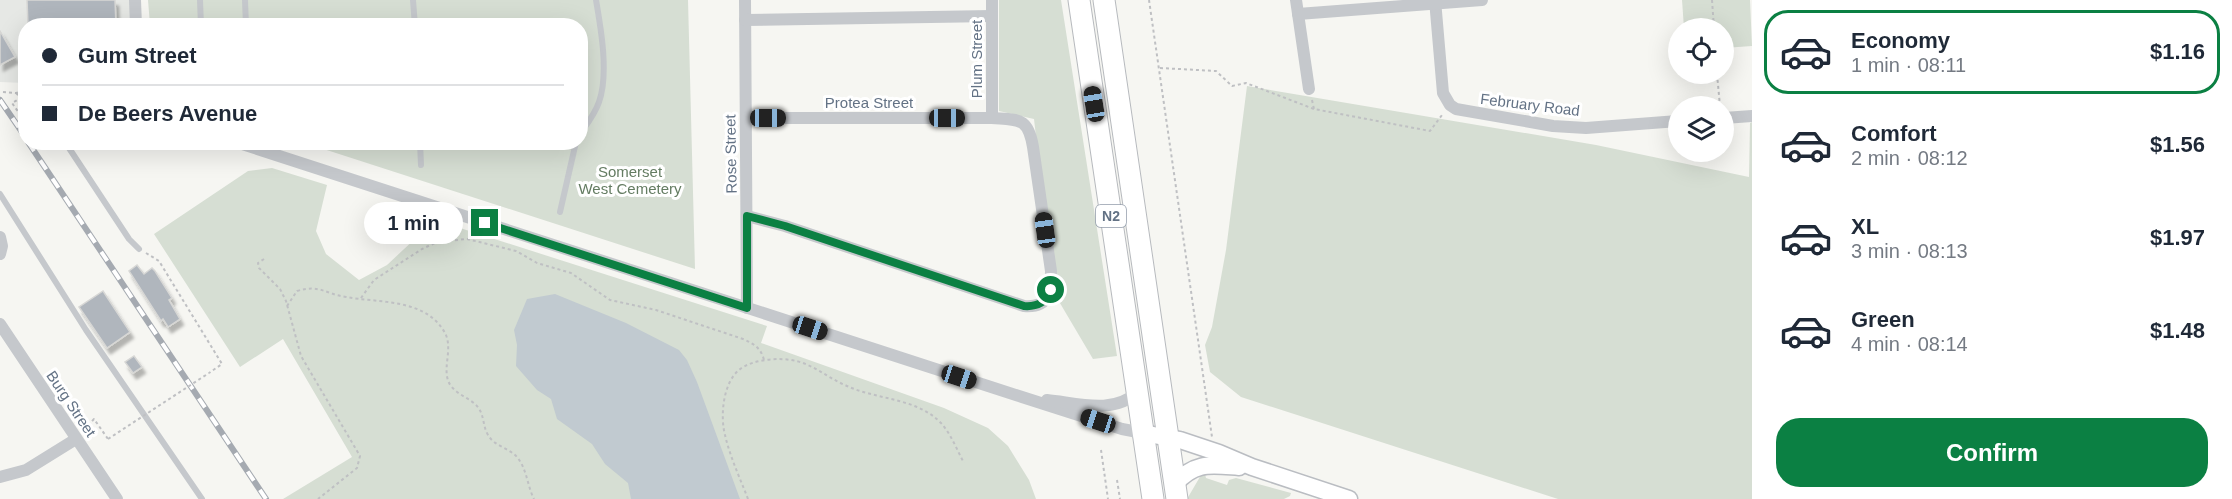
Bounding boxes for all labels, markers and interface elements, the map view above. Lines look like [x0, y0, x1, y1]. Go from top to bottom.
map controls [1668, 18, 1734, 162]
button: locate [1668, 18, 1734, 84]
street label: Plum Street [968, 19, 985, 98]
icon: car [1779, 25, 1833, 79]
text: Economy [1851, 28, 1950, 53]
text: $1.16 [2150, 39, 2205, 64]
text: Gum Street [78, 43, 197, 68]
text: 1 min · 08:11 [1851, 54, 1966, 76]
car [1082, 85, 1106, 123]
street label: February Road [1479, 90, 1581, 119]
street label: Protea Street [825, 94, 914, 111]
button: layers [1668, 96, 1734, 162]
text: De Beers Avenue [78, 101, 257, 126]
car [750, 109, 786, 127]
car [929, 109, 965, 127]
street label: Rose Street [721, 113, 740, 194]
icon: car [1779, 118, 1833, 172]
text: Comfort [1851, 121, 1937, 146]
text: $1.56 [2150, 132, 2205, 157]
text: 2 min · 08:12 [1851, 147, 1968, 169]
park label: Somerset West Cemetery [578, 163, 682, 197]
callout: 1 min [365, 202, 464, 244]
road number: N2 [1096, 205, 1126, 227]
route end [471, 209, 498, 236]
car [1034, 211, 1056, 249]
icon: car [1779, 211, 1833, 265]
text: 1 min [387, 212, 440, 234]
text: XL [1851, 214, 1879, 239]
text: $1.97 [2150, 225, 2205, 250]
text: 3 min · 08:13 [1851, 240, 1968, 262]
route start [1037, 276, 1064, 303]
icon: car [1779, 304, 1833, 358]
text: Green [1851, 307, 1915, 332]
car [790, 314, 830, 342]
text: $1.48 [2150, 318, 2205, 343]
text: 4 min · 08:14 [1851, 333, 1968, 355]
car [939, 363, 979, 391]
street label: Burg Street [43, 368, 100, 441]
car [1078, 407, 1118, 435]
button: Confirm [1776, 418, 2208, 487]

